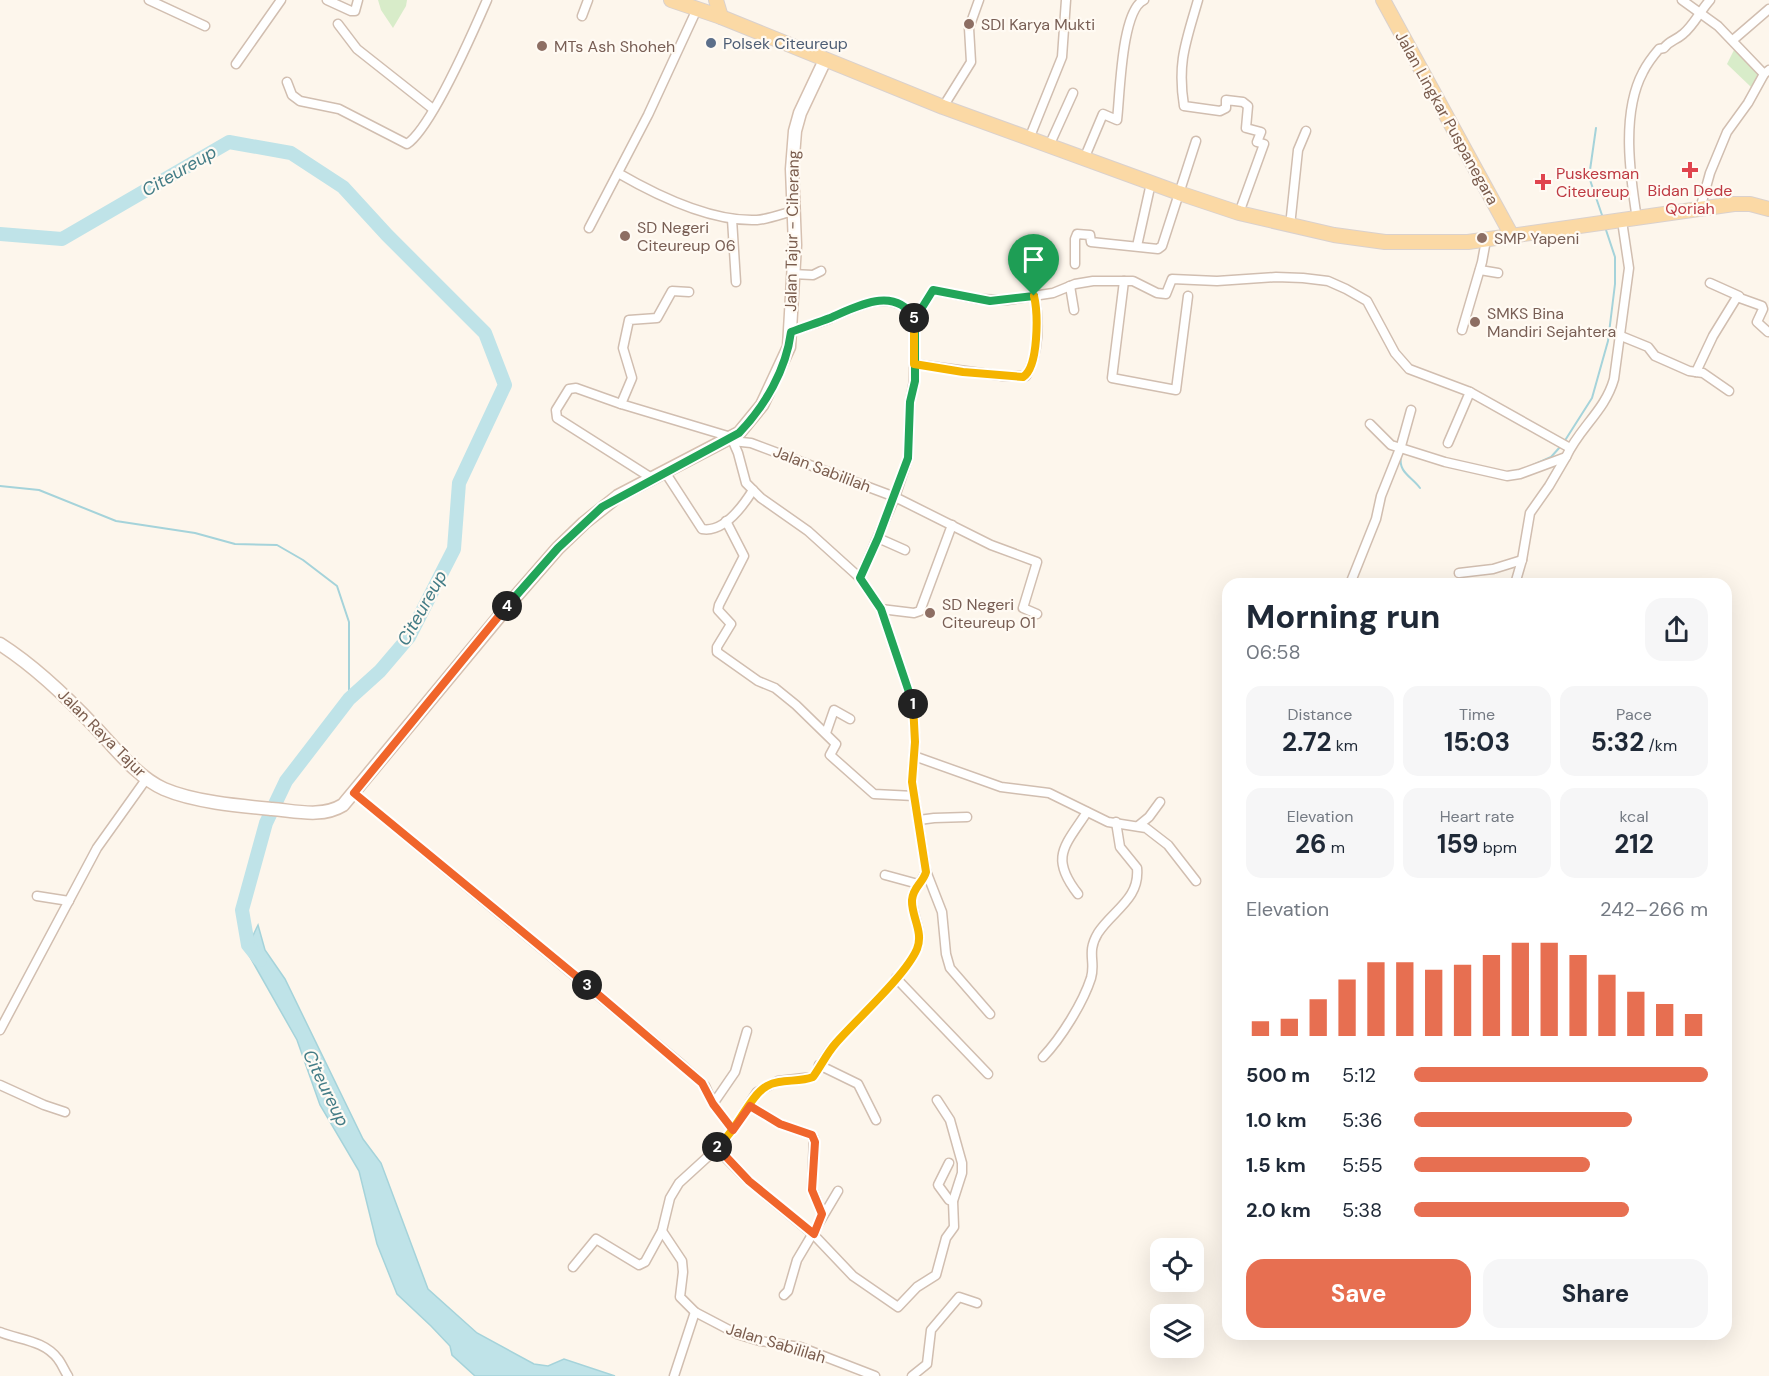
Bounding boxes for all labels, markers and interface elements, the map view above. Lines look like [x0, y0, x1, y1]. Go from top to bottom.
place label: SDI Karya Mukti [981, 14, 1095, 35]
marker: SDI Karya Mukti [962, 17, 976, 31]
street label: Jalan Lingkar Puspanegara [1390, 27, 1504, 209]
place label: Polsek Citeureup [723, 33, 848, 54]
place label: MTs Ash Shoheh [554, 36, 675, 57]
marker: Polsek Citeureup [704, 36, 718, 50]
marker: MTs Ash Shoheh [535, 39, 549, 53]
water label: Citeureup [137, 140, 221, 202]
street label: Jalan Tajur - Ciherang [780, 150, 804, 312]
marker: Bidan Dede Qoriah [1681, 161, 1699, 179]
place label: Puskesman Citeureup [1556, 163, 1639, 202]
marker: Puskesman Citeureup [1534, 173, 1552, 191]
place label: Bidan Dede Qoriah [1648, 180, 1732, 219]
place label: SD Negeri Citeureup 06 [637, 217, 736, 256]
place label: SMP Yapeni [1494, 228, 1579, 249]
marker: SD Negeri Citeureup 06 [618, 229, 632, 243]
marker: SMP Yapeni [1475, 231, 1489, 245]
pin [1008, 234, 1059, 296]
icon: arrive [1017, 243, 1050, 276]
pin: 5 [899, 303, 929, 333]
place label: SMKS Bina Mandiri Sejahtera [1487, 303, 1616, 342]
text: 5 [909, 307, 919, 328]
marker: SMKS Bina Mandiri Sejahtera [1468, 315, 1482, 329]
street label: Jalan Sabililah [770, 441, 874, 497]
water label: Citeureup [391, 566, 453, 650]
pin: 4 [492, 591, 522, 621]
place label: SD Negeri Citeureup 01 [942, 594, 1036, 633]
text: 4 [502, 595, 512, 616]
text: Morning run [1246, 595, 1440, 638]
button: share [1645, 598, 1708, 661]
marker: SD Negeri Citeureup 01 [923, 606, 937, 620]
text: 06:58 [1246, 639, 1301, 665]
street label: Jalan Raya Tajur [53, 684, 151, 782]
pin: 1 [898, 689, 928, 719]
text: 1 [910, 693, 916, 714]
text: Distance [1288, 704, 1352, 725]
text: Time [1459, 704, 1495, 725]
text: Pace [1616, 704, 1652, 725]
text: 2.72 [1282, 725, 1331, 759]
text: 15:03 [1444, 725, 1510, 759]
text: 5:32 [1591, 725, 1644, 759]
text: km [1331, 735, 1358, 756]
text: /km [1644, 735, 1677, 756]
text: Elevation [1287, 806, 1353, 827]
text: Heart rate [1440, 806, 1514, 827]
text: kcal [1620, 806, 1648, 827]
text: 26 [1295, 827, 1326, 861]
text: 159 [1437, 827, 1478, 861]
text: 212 [1614, 827, 1654, 861]
text: m [1326, 837, 1345, 858]
text: bpm [1478, 837, 1517, 858]
text: Elevation [1246, 896, 1329, 922]
text: 242–266 m [1600, 896, 1708, 922]
pin: 3 [572, 970, 602, 1000]
text: 3 [582, 974, 592, 995]
water label: Citeureup [297, 1046, 355, 1130]
text: 500 m [1246, 1062, 1310, 1088]
text: 5:12 [1342, 1062, 1376, 1088]
text: 1.0 km [1246, 1107, 1307, 1133]
text: 5:36 [1342, 1107, 1383, 1133]
pin: 2 [702, 1132, 732, 1162]
text: 2 [712, 1136, 722, 1157]
text: 1.5 km [1246, 1152, 1306, 1178]
text: 5:55 [1342, 1152, 1383, 1178]
text: 2.0 km [1246, 1197, 1311, 1223]
text: 5:38 [1342, 1197, 1382, 1223]
map controls [1150, 1238, 1204, 1358]
button: locate [1150, 1238, 1204, 1292]
button: Save [1246, 1259, 1471, 1328]
button: Share [1483, 1259, 1708, 1328]
button: layers [1150, 1304, 1204, 1358]
street label: Jalan Sabililah [724, 1318, 828, 1368]

